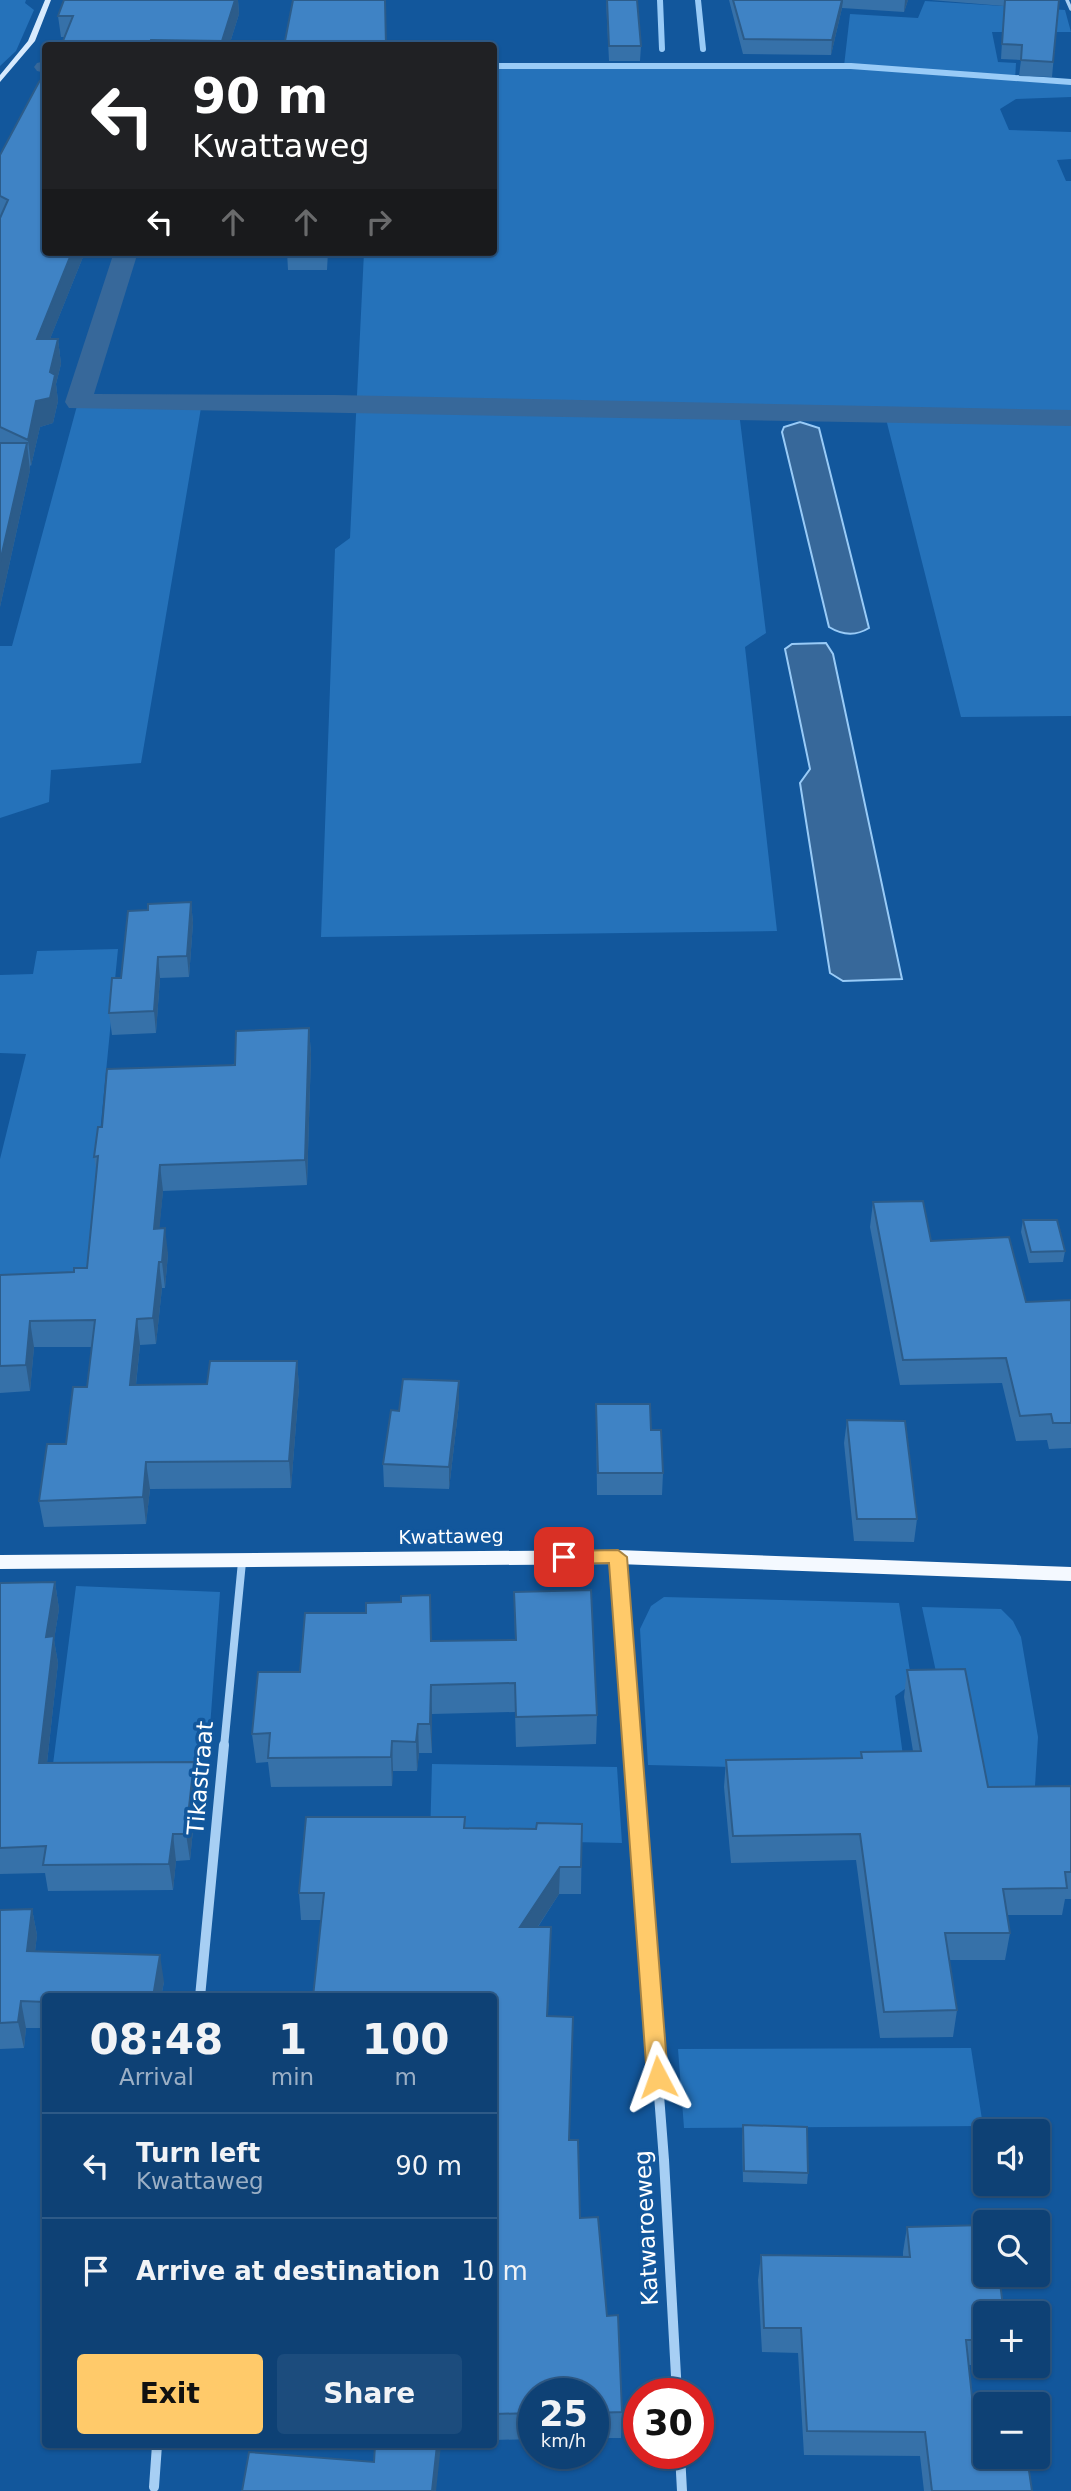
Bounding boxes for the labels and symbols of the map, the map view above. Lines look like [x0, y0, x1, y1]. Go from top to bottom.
street label: Kwattaweg [398, 1524, 504, 1548]
pin [534, 1527, 594, 1587]
street label: Tikastraat [182, 1720, 218, 1837]
position arrow [621, 2040, 695, 2114]
street label: Katwaroeweg [629, 2150, 663, 2306]
speed limit sign: 30 [623, 2378, 714, 2469]

